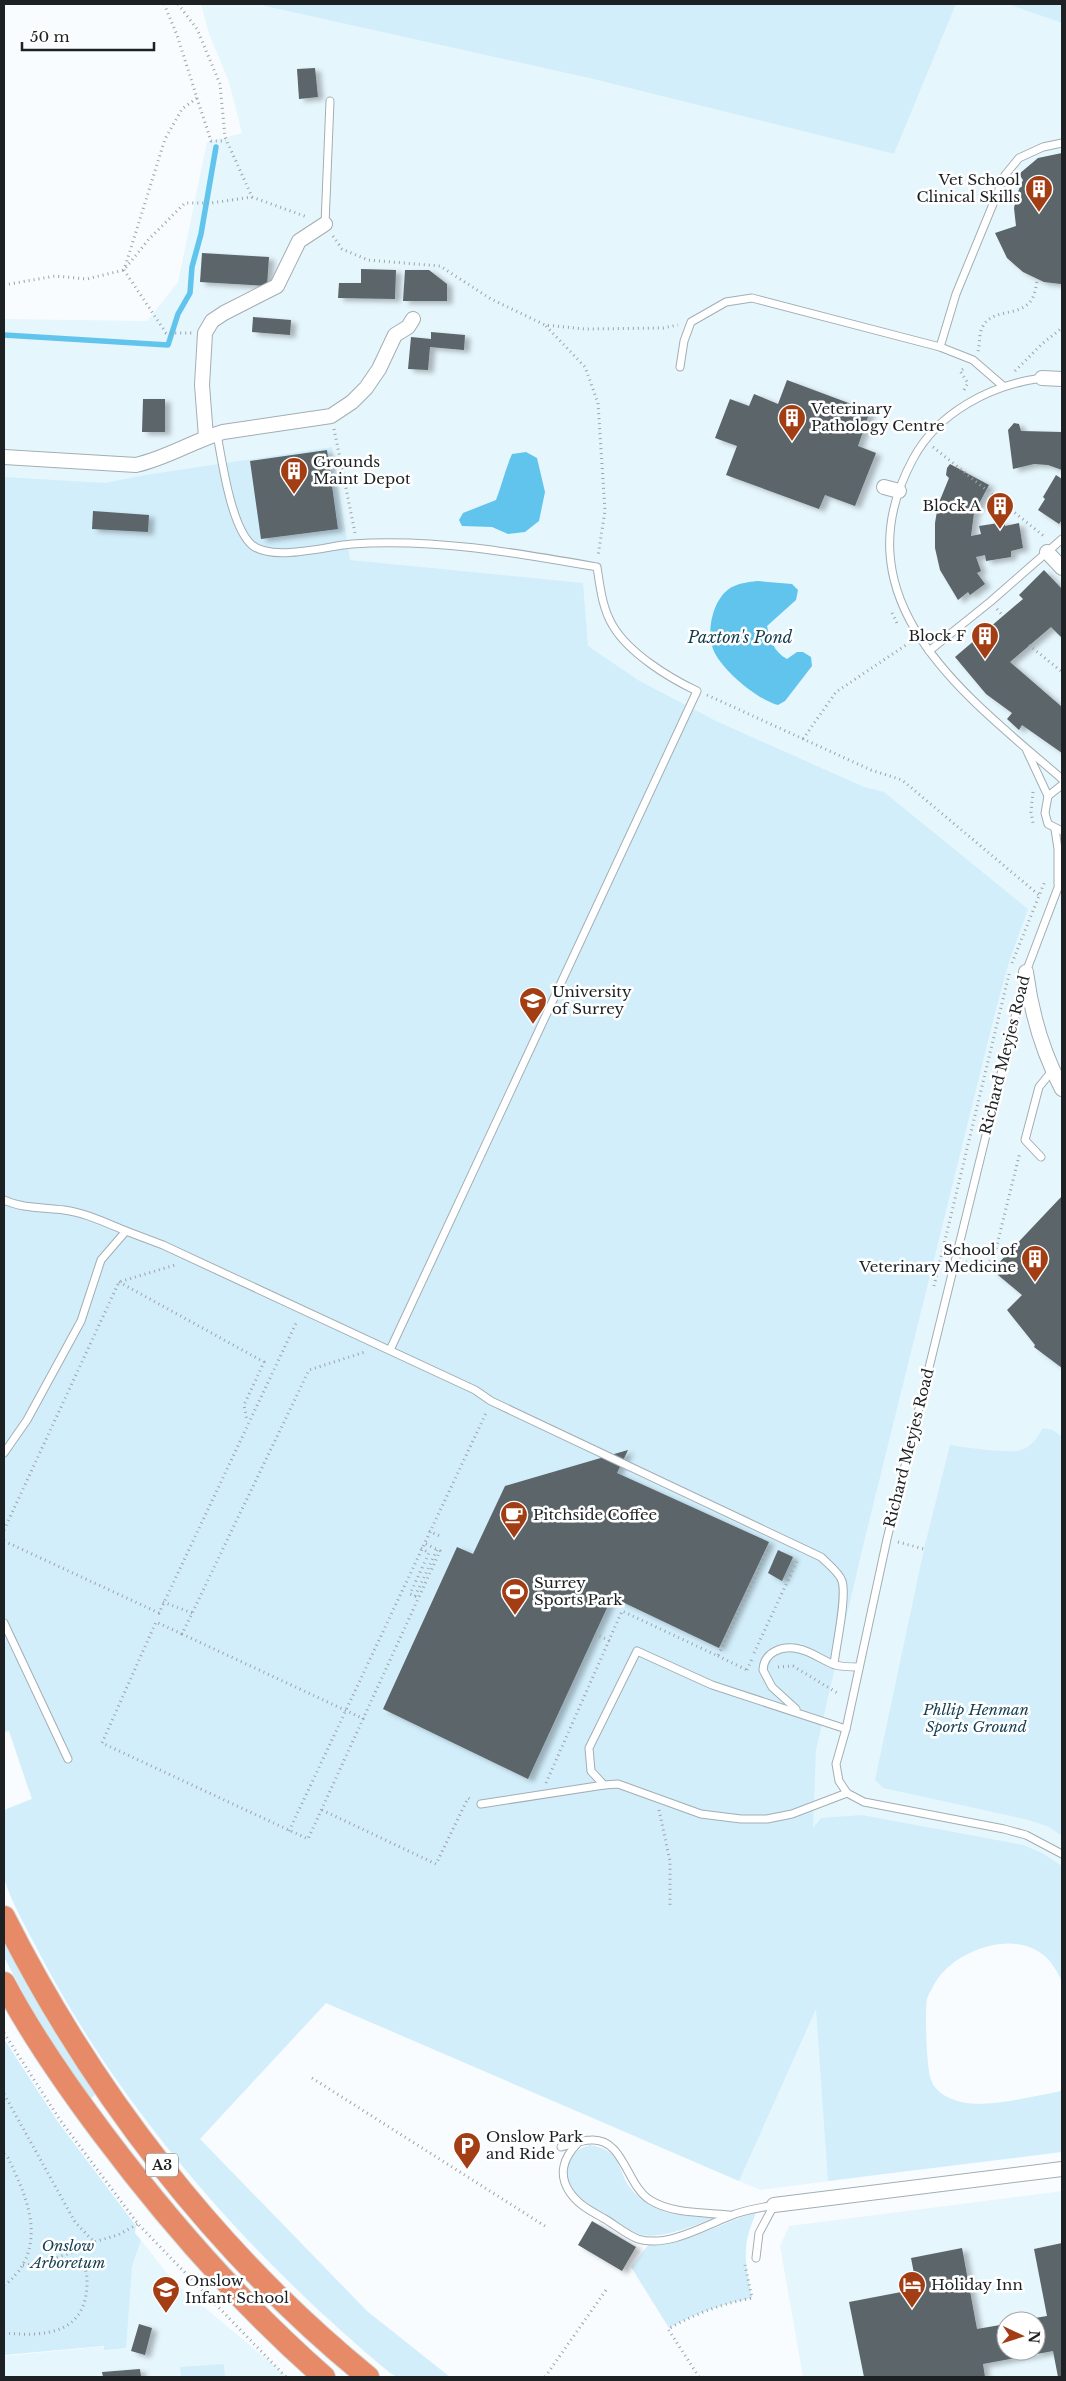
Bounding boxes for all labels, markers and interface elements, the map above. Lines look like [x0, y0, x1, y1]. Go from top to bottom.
scale bar [22, 20, 155, 52]
text: 50 m [30, 27, 70, 46]
place label: Vet School Clinical Skills [916, 170, 1020, 206]
building icon: Vet School Clinical Skills [1024, 174, 1054, 213]
place label: Veterinary Pathology Centre [810, 399, 945, 435]
building icon: Veterinary Pathology Centre [777, 403, 807, 442]
place label: Grounds Maint Depot [313, 452, 411, 488]
building icon: Grounds Maint Depot [279, 456, 309, 495]
building icon: Block A [985, 491, 1015, 530]
place label: Block A [922, 496, 981, 515]
building icon: Block F [970, 621, 1000, 660]
place label: Block F [908, 626, 966, 645]
water label: Paxton's Pond [687, 627, 793, 647]
street label: Richard Meyjes Road [976, 973, 1033, 1136]
place label: University of Surrey [552, 982, 632, 1018]
school or university icon: University of Surrey [518, 986, 548, 1025]
place label: School of Veterinary Medicine [858, 1240, 1018, 1276]
building icon: School of Veterinary Medicine [1020, 1244, 1050, 1283]
street label: Richard Meyjes Road [880, 1366, 937, 1529]
cafe icon: Pitchside Coffee [499, 1500, 529, 1539]
place label: Pitchside Coffee [533, 1505, 657, 1524]
place label: Surrey Sports Park [534, 1573, 623, 1609]
sports icon: Surrey Sports Park [500, 1577, 530, 1616]
park label: Phllip Henman Sports Ground [922, 1700, 1029, 1736]
place label: Onslow Park and Ride [486, 2127, 584, 2163]
parking icon: Onslow Park and Ride [452, 2131, 482, 2170]
road number: A3 [146, 2154, 178, 2176]
park label: Onslow Arboretum [29, 2236, 105, 2272]
hotel icon: Holiday Inn [897, 2270, 927, 2309]
place label: Onslow Infant School [185, 2271, 289, 2307]
school or university icon: Onslow Infant School [151, 2275, 181, 2314]
place label: Holiday Inn [931, 2275, 1023, 2294]
north arrow [996, 2311, 1046, 2361]
text: N [1025, 2330, 1043, 2344]

